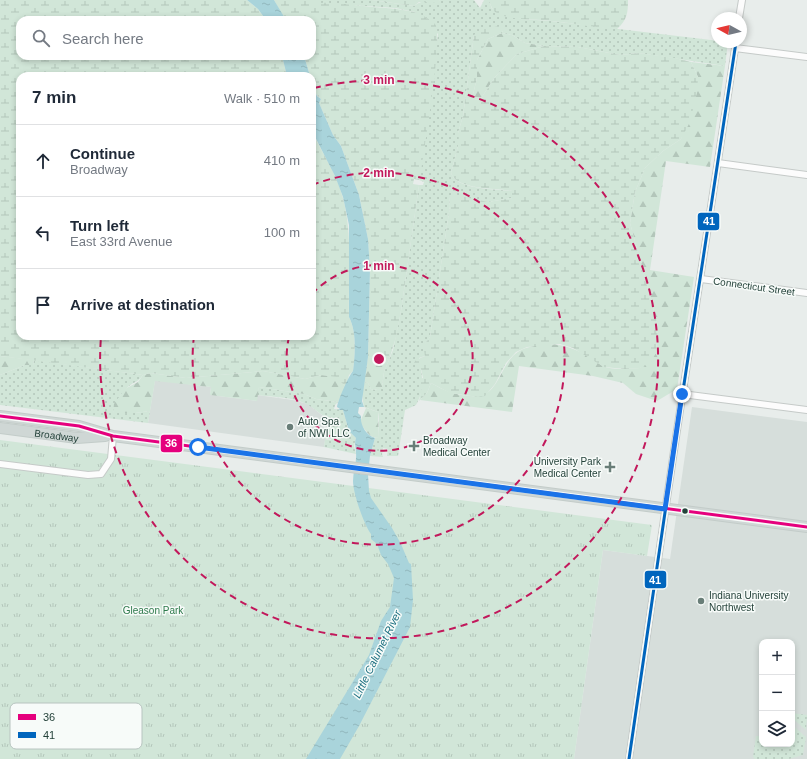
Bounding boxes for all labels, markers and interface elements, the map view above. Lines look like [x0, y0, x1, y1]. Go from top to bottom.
north arrow [711, 12, 747, 48]
search box [16, 16, 316, 60]
icon: search [30, 27, 52, 49]
text: Search here [62, 30, 144, 47]
text: 3 min [363, 73, 395, 87]
text: 7 min [32, 88, 76, 107]
text: Walk · 510 m [224, 91, 300, 106]
text: Continue [70, 145, 135, 162]
icon: ahead [32, 150, 54, 172]
text: 410 m [264, 153, 300, 168]
text: Broadway [70, 162, 128, 177]
text: 2 min [363, 166, 395, 180]
line badge: 41 [697, 212, 720, 231]
text: 41 [703, 215, 715, 227]
text: Turn left [70, 217, 129, 234]
icon: left [32, 222, 54, 244]
text: 100 m [264, 225, 300, 240]
text: East 33rd Avenue [70, 234, 172, 249]
text: 1 min [363, 259, 395, 273]
street label: Connecticut Street [712, 275, 796, 298]
icon: arrive [32, 294, 54, 316]
text: Arrive at destination [70, 296, 215, 313]
centre of rings [372, 352, 386, 366]
route end [673, 385, 691, 403]
place label: Auto Spa of NWI LLC [298, 416, 350, 439]
marker: Auto Spa of NWI LLC [285, 422, 295, 432]
street label: Broadway [34, 428, 79, 444]
line badge: 36 [160, 434, 183, 453]
place label: Broadway Medical Center [423, 435, 491, 458]
text: 36 [165, 437, 177, 449]
route start [189, 438, 207, 456]
marker: Broadway Medical Center [408, 440, 420, 452]
place label: University Park Medical Center [534, 456, 602, 479]
marker: University Park Medical Center [604, 461, 616, 473]
unlabelled marker [680, 506, 690, 516]
line badge: 41 [644, 570, 667, 589]
text: 41 [649, 574, 661, 586]
place label: Indiana University Northwest [709, 590, 788, 613]
marker: Indiana University Northwest [696, 596, 706, 606]
park label: Gleason Park [123, 605, 184, 616]
water label: Little Calumet River [351, 607, 404, 700]
map controls [759, 639, 795, 747]
button: + [759, 639, 795, 675]
button: − [759, 675, 795, 711]
legend [10, 703, 142, 749]
text: 36 [43, 711, 55, 723]
button: layers [759, 711, 795, 747]
text: 41 [43, 729, 55, 741]

